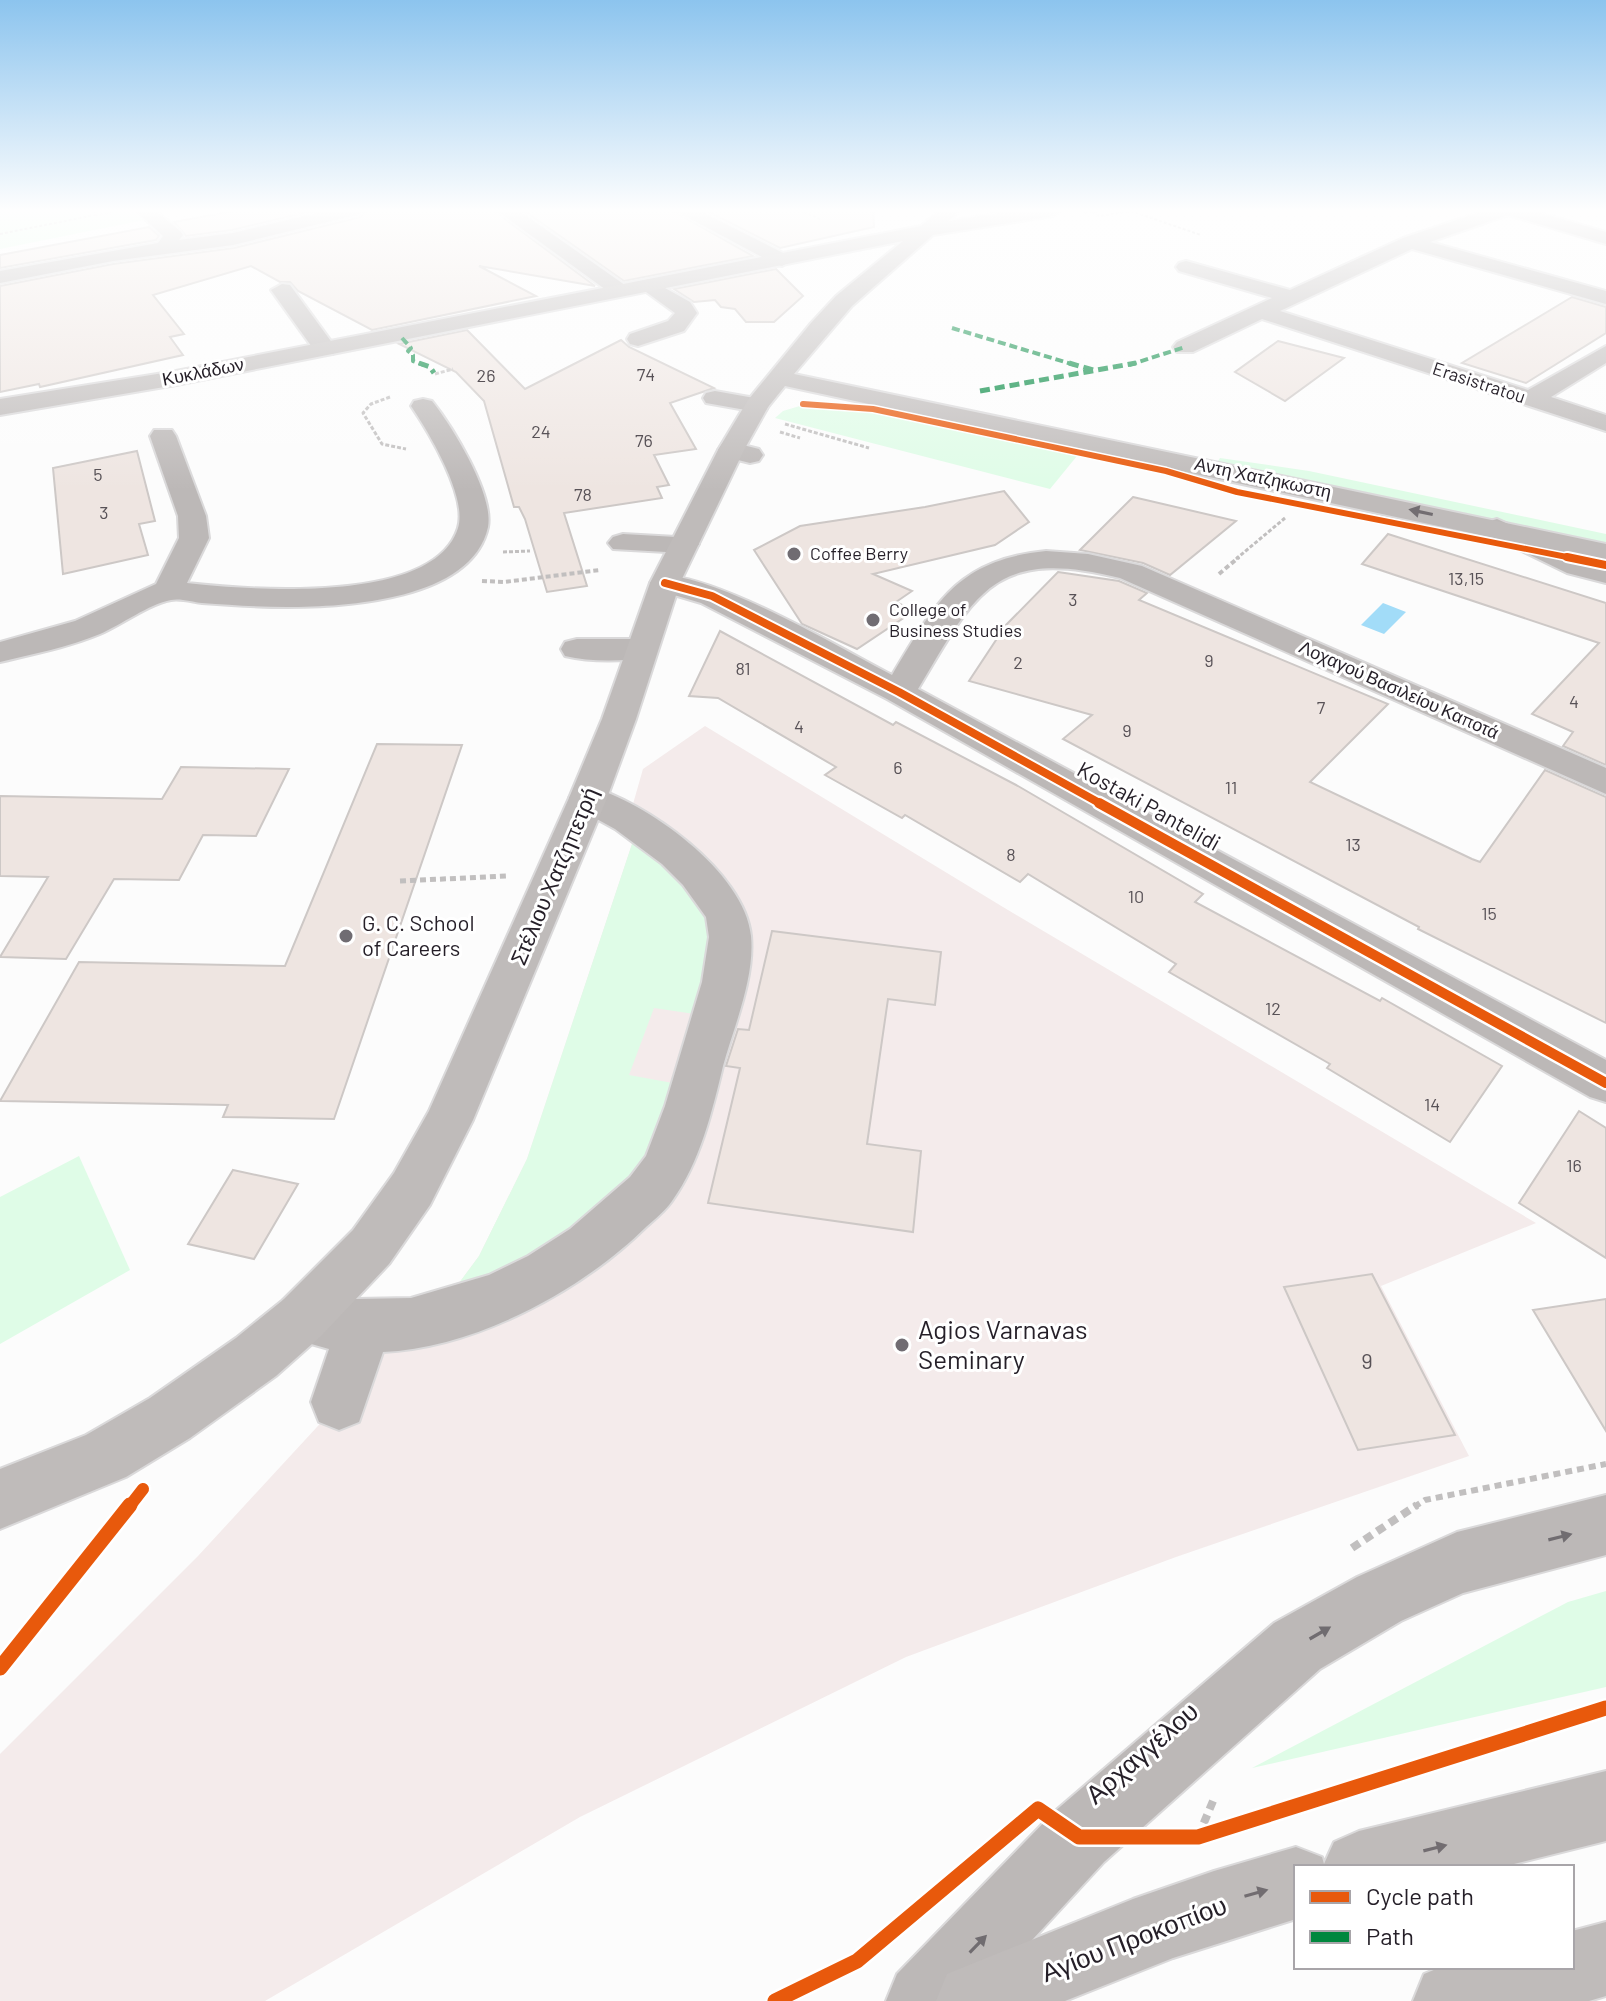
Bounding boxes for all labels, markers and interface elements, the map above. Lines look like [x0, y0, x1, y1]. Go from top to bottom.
street label: Κυκλάδων [160, 352, 246, 390]
street label: Erasistratou [1430, 357, 1529, 407]
house number: 74 [637, 363, 655, 385]
house number: 26 [477, 364, 495, 386]
house number: 24 [531, 420, 551, 442]
house number: 76 [635, 429, 653, 451]
street label: Αντη Χατζηκωστη [1193, 452, 1334, 502]
house number: 5 [93, 463, 103, 485]
house number: 78 [574, 483, 592, 505]
house number: 3 [99, 501, 109, 523]
one-way arrow [1408, 505, 1433, 518]
place label: Coffee Berry [810, 542, 908, 564]
marker: Coffee Berry [785, 545, 803, 563]
house number: 13,15 [1448, 567, 1484, 589]
house number: 3 [1068, 588, 1078, 610]
place label: College of Business Studies [889, 598, 1022, 641]
marker: College of Business Studies [864, 611, 882, 629]
street label: Λοχαγού Βασιλείου Καποτά [1296, 635, 1503, 743]
house number: 9 [1204, 649, 1214, 671]
house number: 2 [1013, 651, 1023, 673]
house number: 81 [735, 657, 751, 679]
house number: 4 [1569, 690, 1579, 712]
house number: 7 [1317, 696, 1326, 718]
house number: 4 [794, 715, 804, 737]
house number: 9 [1122, 719, 1132, 741]
street label: Kostaki Pantelidi [1073, 755, 1226, 855]
house number: 6 [893, 756, 903, 778]
house number: 11 [1225, 776, 1237, 798]
street label: Στέλιου Χατζηπετρή [504, 783, 603, 969]
house number: 13 [1345, 833, 1361, 855]
house number: 8 [1006, 843, 1016, 865]
house number: 10 [1128, 885, 1144, 907]
house number: 15 [1481, 902, 1497, 924]
place label: G. C. School of Careers [362, 909, 475, 960]
marker: G. C. School of Careers [337, 927, 355, 945]
house number: 12 [1265, 997, 1281, 1019]
house number: 14 [1424, 1093, 1440, 1115]
house number: 16 [1566, 1154, 1582, 1176]
place label: Agios Varnavas Seminary [918, 1313, 1087, 1374]
marker: Agios Varnavas Seminary [893, 1336, 911, 1354]
house number: 9 [1361, 1347, 1373, 1373]
one-way arrow [1547, 1530, 1572, 1542]
one-way arrow [1309, 1626, 1331, 1640]
street label: Αρχαγγέλου [1078, 1695, 1204, 1809]
one-way arrow [1422, 1841, 1447, 1854]
legend [1294, 1865, 1574, 1969]
text: Cycle path [1366, 1881, 1474, 1910]
one-way arrow [1243, 1887, 1268, 1899]
street label: Αγίου Προκοπίου [1036, 1888, 1230, 1987]
text: Path [1366, 1921, 1414, 1950]
one-way arrow [968, 1935, 986, 1954]

